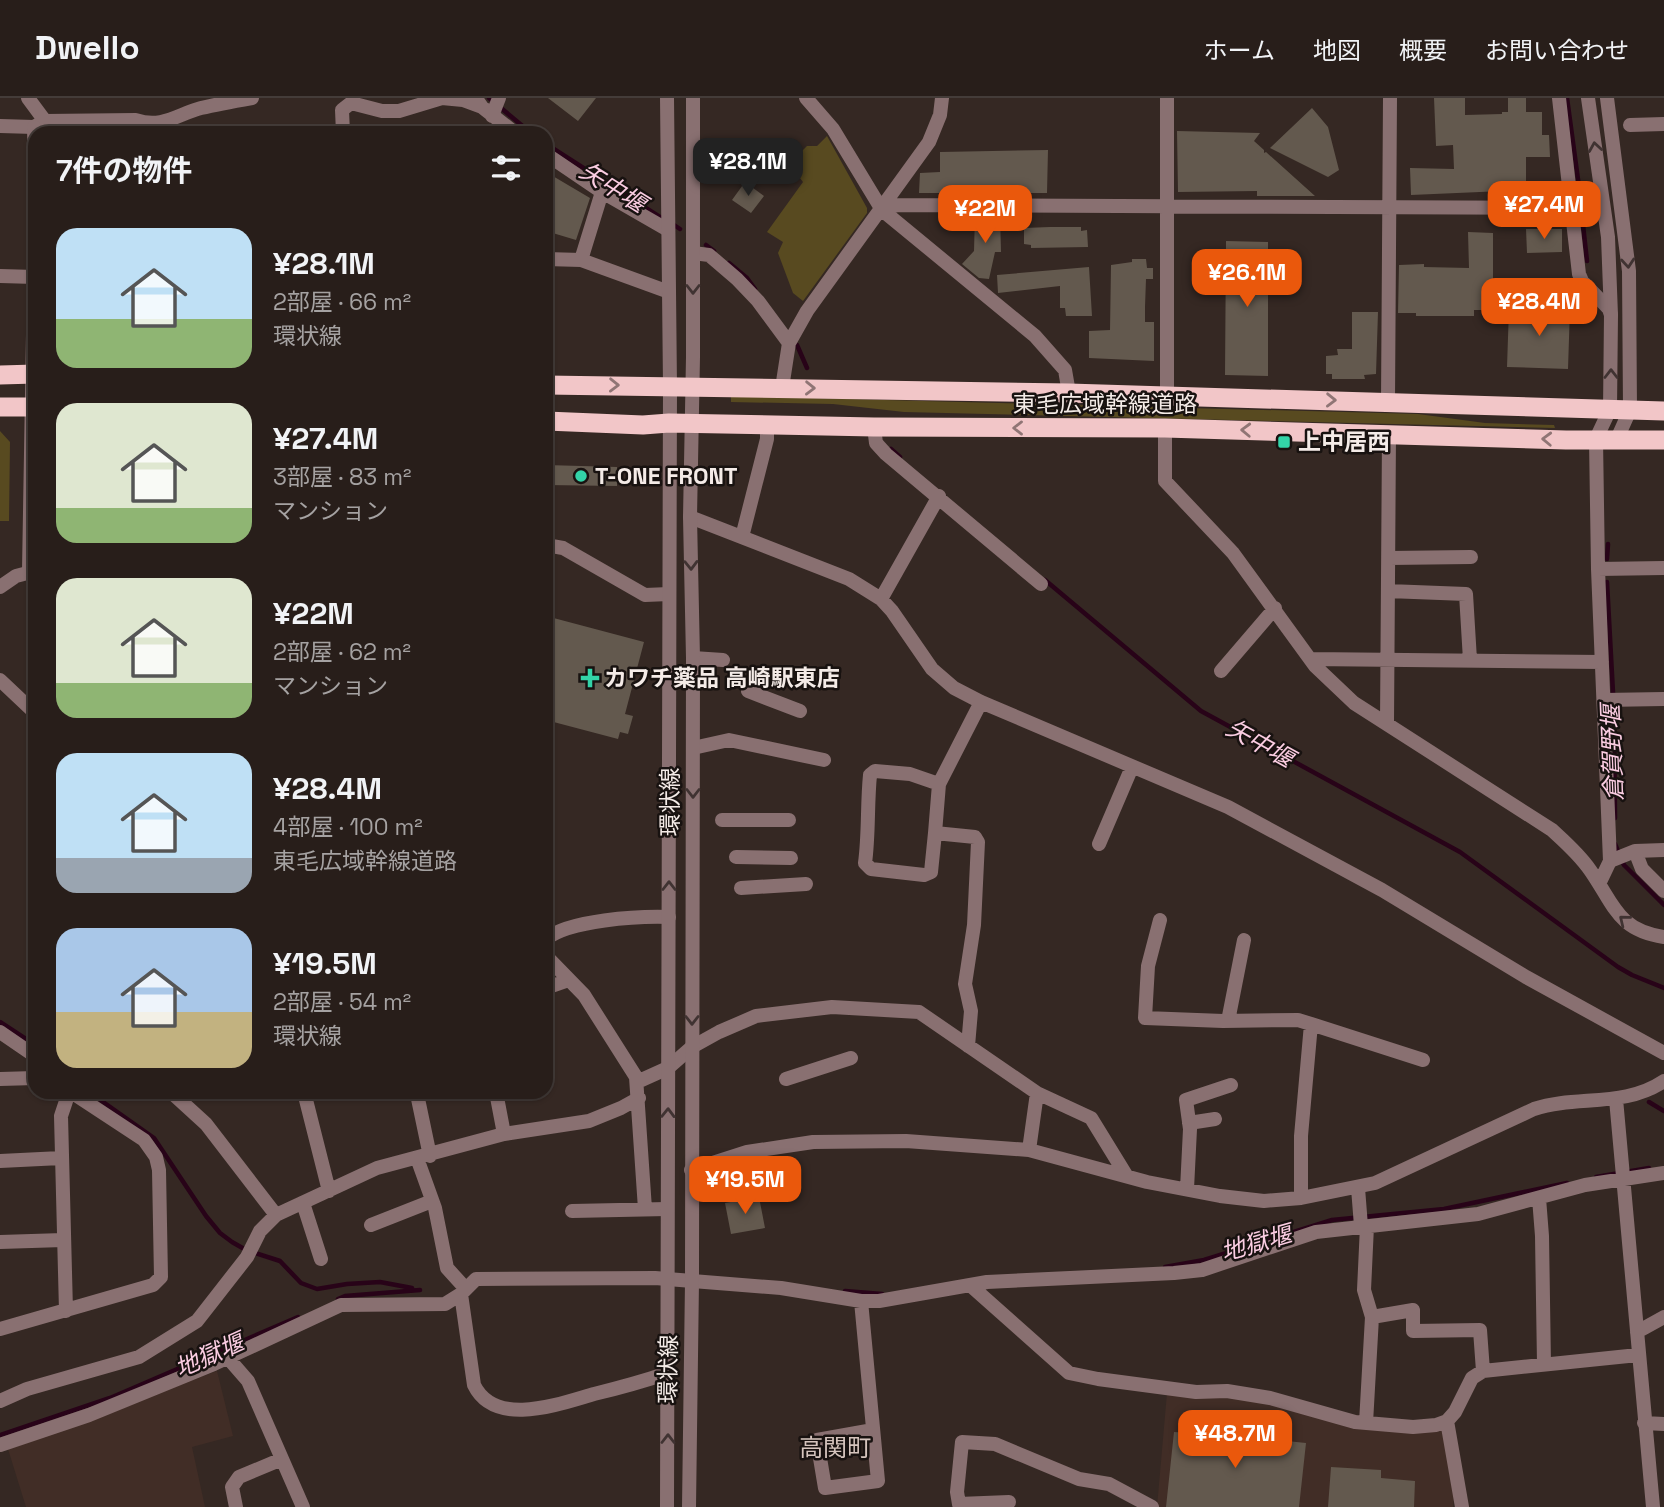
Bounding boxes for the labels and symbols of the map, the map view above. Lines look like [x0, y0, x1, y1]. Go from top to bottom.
pin: ¥28.1M [691, 139, 805, 198]
one-way arrow [1588, 141, 1603, 153]
water label: 矢中堰 [574, 155, 655, 221]
pin: ¥27.4M [1487, 181, 1601, 241]
pin: ¥22M [944, 186, 1026, 245]
pin: ¥26.1M [1190, 250, 1304, 309]
one-way arrow [1620, 258, 1635, 269]
pin: ¥28.4M [1482, 278, 1596, 338]
one-way arrow [685, 284, 701, 294]
one-way arrow [1603, 368, 1619, 379]
one-way arrow [609, 378, 620, 393]
one-way arrow [805, 381, 816, 396]
street label: 東毛広域幹線道路 [1013, 389, 1197, 419]
one-way arrow [1326, 393, 1337, 408]
one-way arrow [1013, 420, 1023, 436]
one-way arrow [1240, 423, 1251, 438]
place label: 上中居西 [1298, 427, 1390, 457]
one-way arrow [1541, 431, 1552, 447]
marker: 上中居西 [1276, 434, 1292, 450]
place label: T-ONE FRONT [595, 461, 738, 491]
marker: T-ONE FRONT [573, 468, 589, 484]
one-way arrow [683, 560, 699, 571]
place label: カワチ薬品 高崎駅東店 [604, 663, 840, 693]
marker: カワチ薬品 高崎駅東店 [582, 670, 598, 686]
water label: 倉賀野堰 [1595, 700, 1629, 802]
water label: 矢中堰 [1221, 712, 1302, 776]
street label: 環状線 [655, 768, 685, 837]
one-way arrow [685, 788, 701, 798]
one-way arrow [661, 880, 677, 891]
one-way arrow [1620, 915, 1632, 928]
one-way arrow [684, 1015, 700, 1026]
one-way arrow [660, 1108, 676, 1118]
pin: ¥19.5M [688, 1156, 802, 1216]
water label: 地獄堰 [1217, 1217, 1299, 1268]
water label: 地獄堰 [170, 1325, 252, 1384]
street label: 環状線 [652, 1334, 684, 1404]
pin: ¥48.7M [1178, 1410, 1292, 1470]
district label: 高関町 [799, 1432, 871, 1463]
one-way arrow [660, 1433, 676, 1444]

